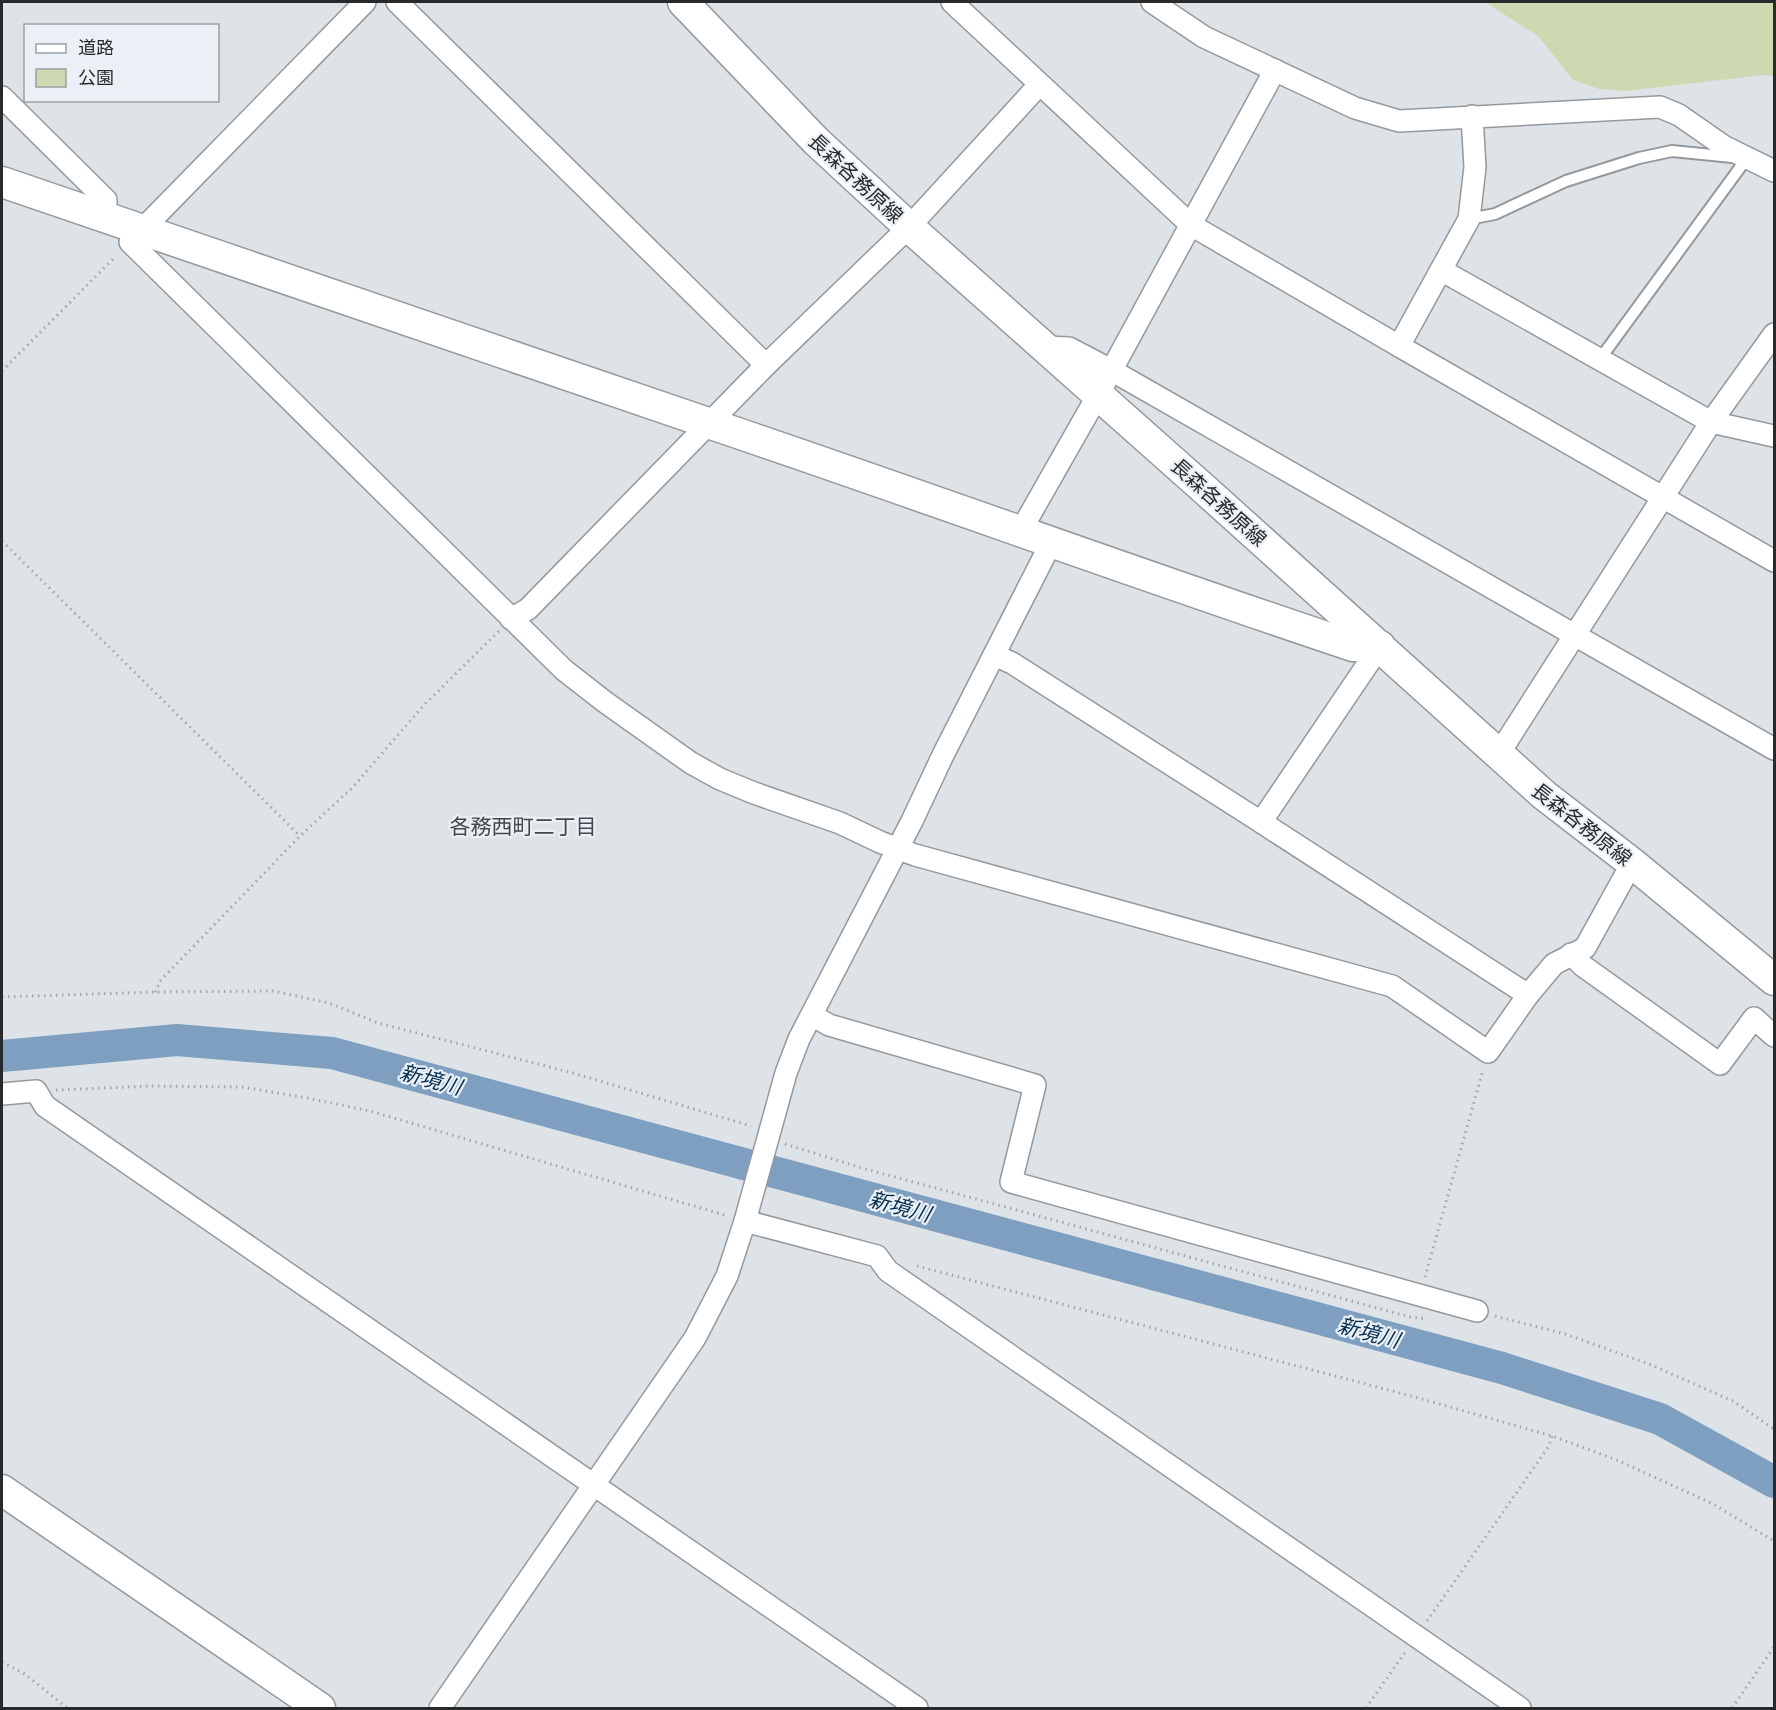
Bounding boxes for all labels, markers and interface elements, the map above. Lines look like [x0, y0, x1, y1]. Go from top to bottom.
legend [24, 24, 219, 102]
text: 道路 [78, 35, 114, 59]
text: 公園 [78, 65, 114, 89]
street label: 長森各務原線 [803, 127, 909, 229]
street label: 長森各務原線 [1165, 452, 1273, 552]
street label: 長森各務原線 [1526, 776, 1638, 872]
district label: 各務西町二丁目 [450, 812, 597, 840]
water label: 新境川 [397, 1057, 467, 1101]
water label: 新境川 [866, 1184, 936, 1228]
water label: 新境川 [1335, 1310, 1405, 1354]

